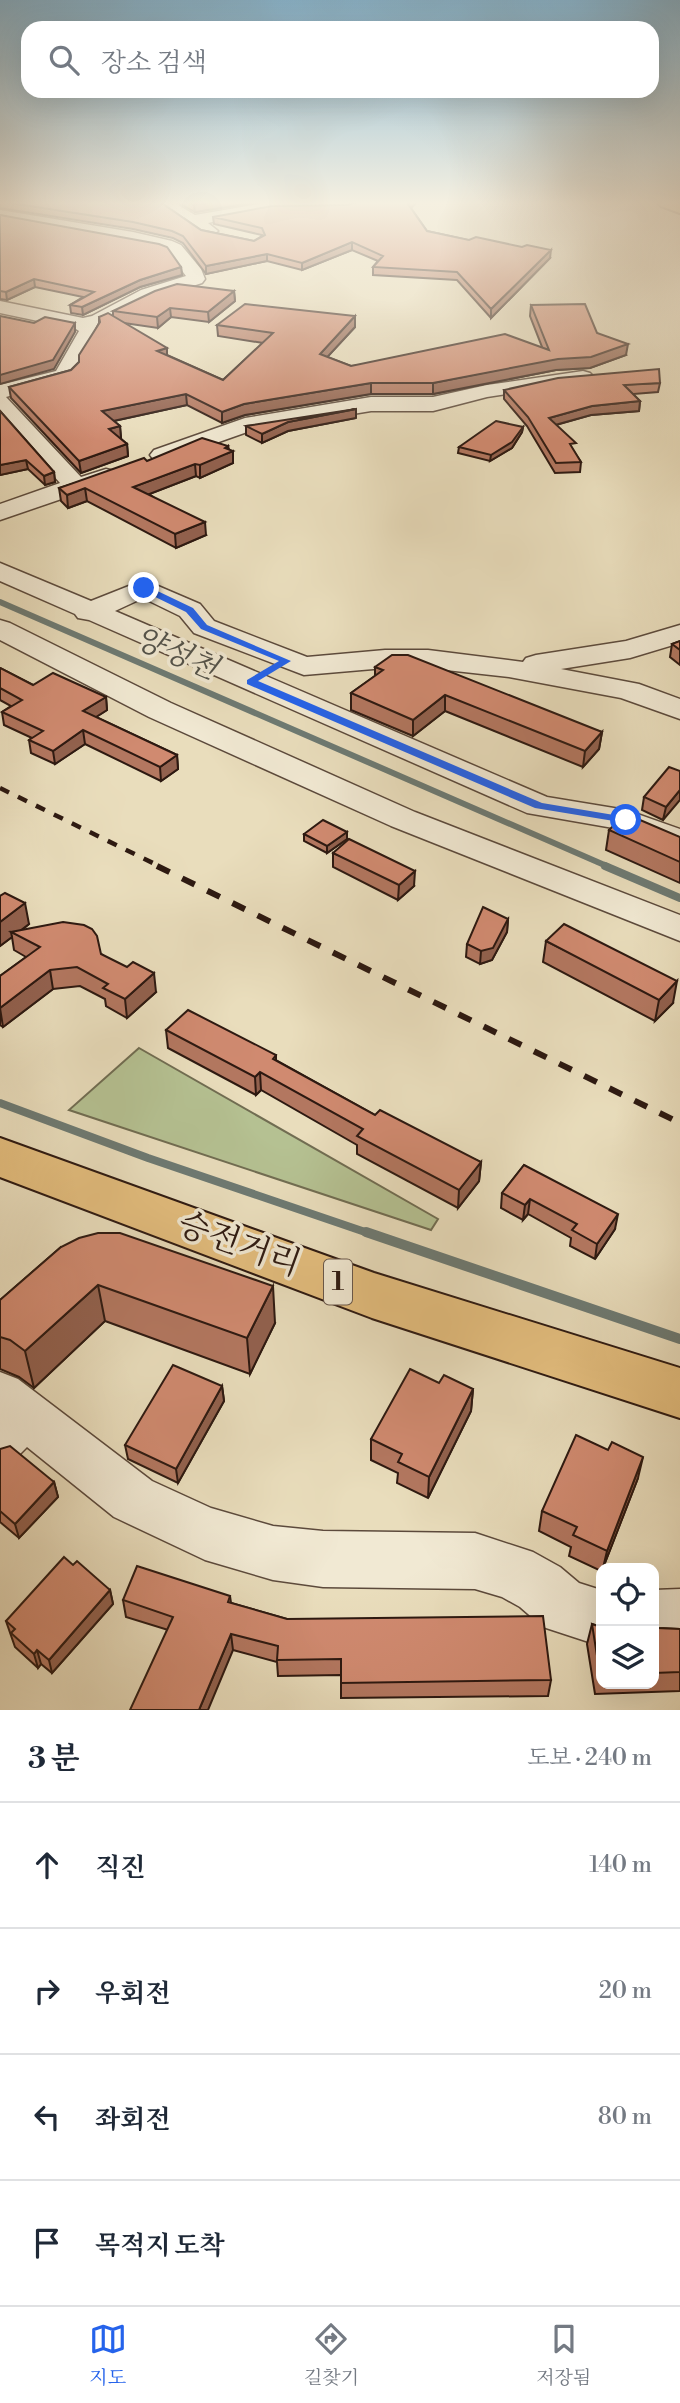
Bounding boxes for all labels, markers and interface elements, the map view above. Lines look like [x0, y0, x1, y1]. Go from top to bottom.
search box [21, 21, 659, 98]
icon: search [45, 41, 83, 79]
text: 장소 검색 [101, 47, 207, 79]
route end [128, 572, 159, 603]
water label: 양성천 [129, 620, 225, 689]
route start [610, 804, 641, 835]
street label: 승전거리 [172, 1204, 306, 1286]
road number: 1 [324, 1260, 352, 1304]
map controls [596, 1563, 659, 1689]
button: locate [596, 1563, 659, 1626]
button: layers [596, 1626, 659, 1689]
text: 3 분 [28, 1740, 80, 1778]
text: 도보 · 240 m [527, 1744, 652, 1772]
icon: ahead [28, 1846, 66, 1884]
text: 140 m [589, 1851, 652, 1879]
text: 직진 [95, 1852, 145, 1884]
icon: right [28, 1972, 66, 2010]
text: 20 m [599, 1977, 652, 2005]
text: 우회전 [95, 1978, 170, 2010]
icon: left [28, 2098, 66, 2136]
text: 80 m [598, 2103, 652, 2131]
text: 좌회전 [95, 2104, 170, 2136]
icon: arrive [28, 2224, 66, 2262]
text: 목적지 도착 [95, 2230, 225, 2262]
tab: 지도 [89, 2320, 127, 2390]
tab: 길찾기 [304, 2320, 359, 2390]
tab: 저장됨 [536, 2320, 591, 2390]

